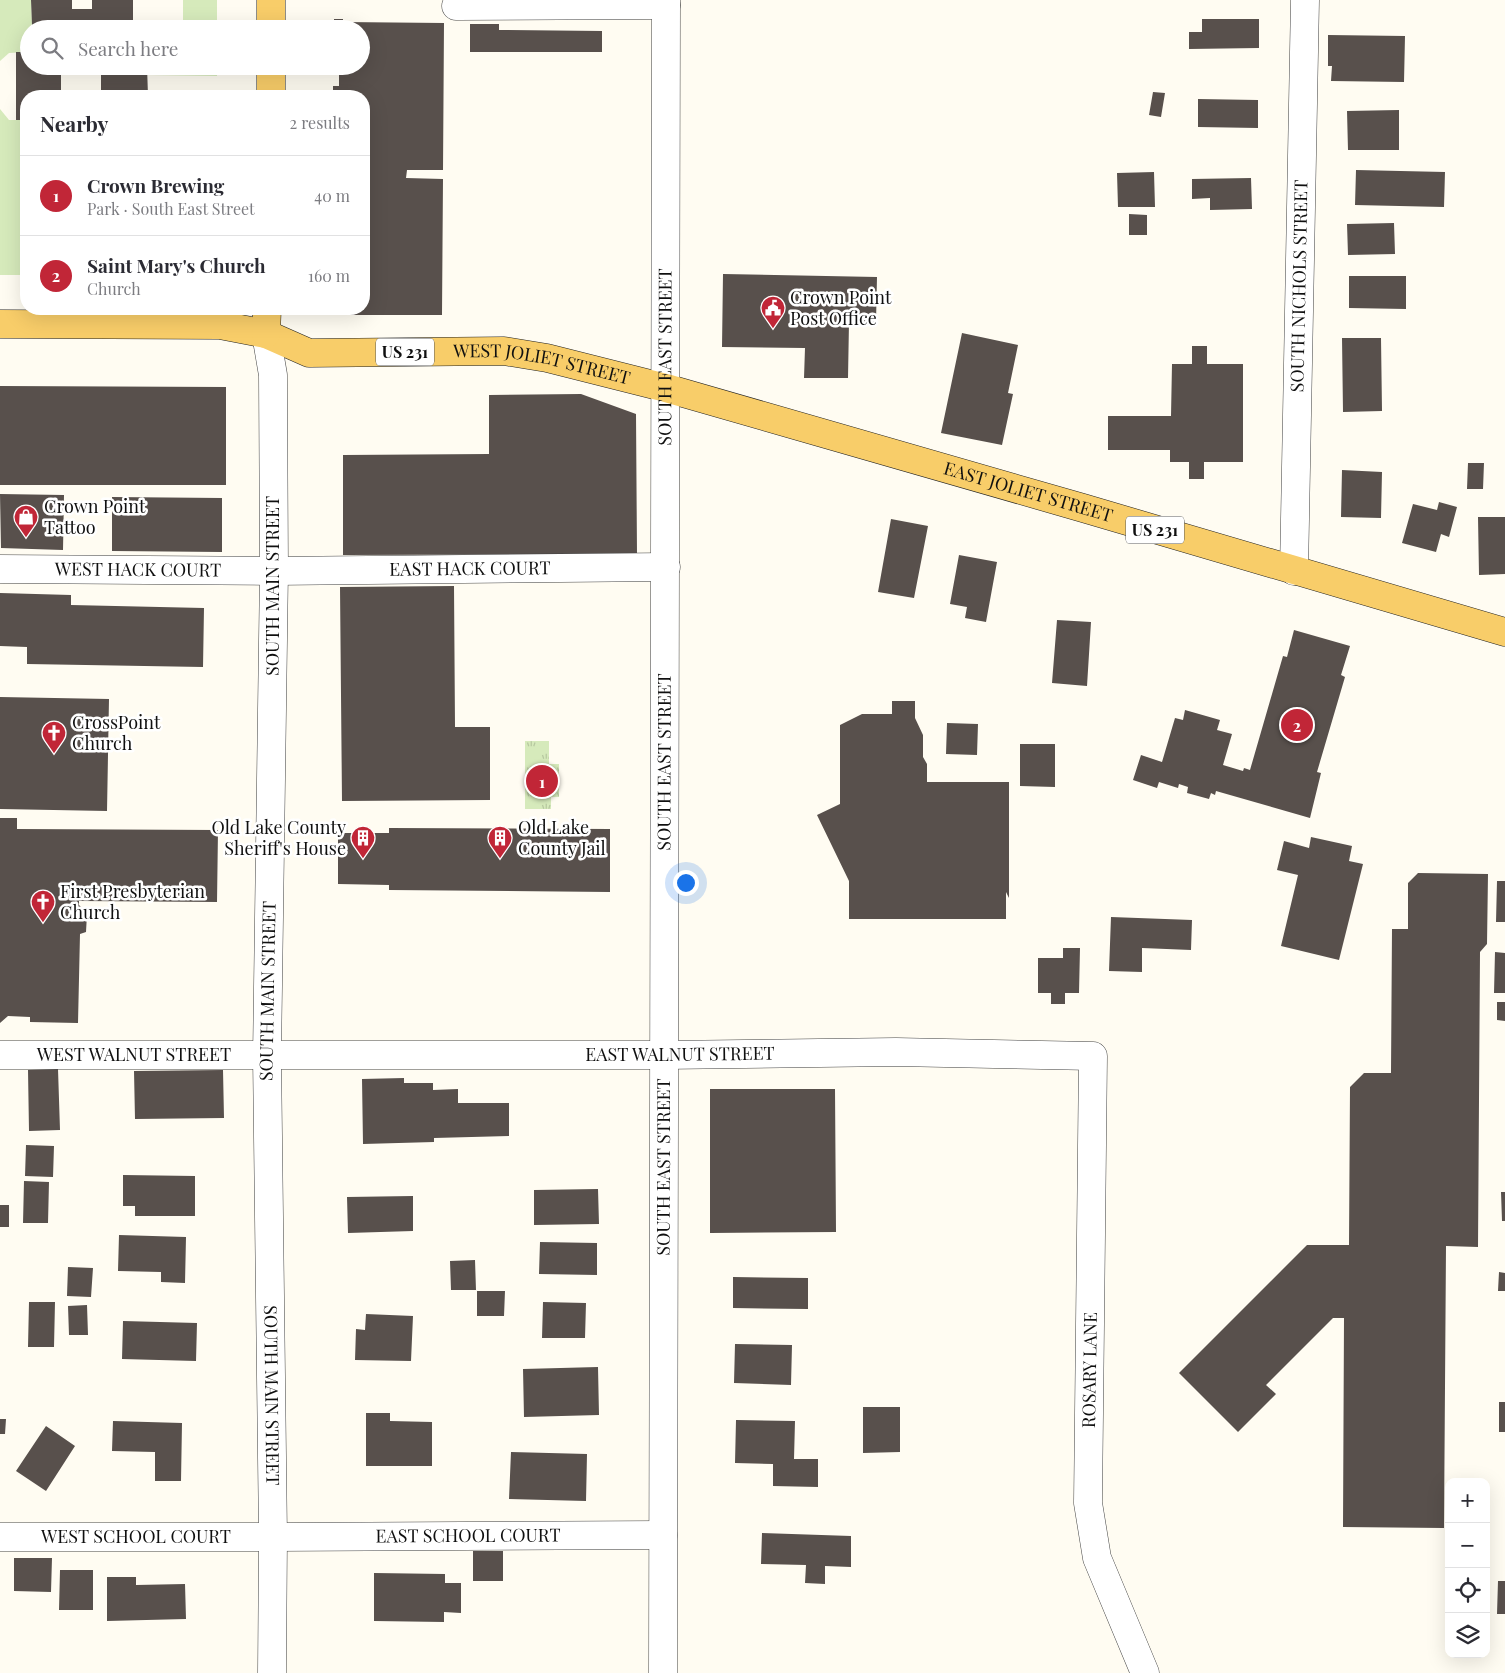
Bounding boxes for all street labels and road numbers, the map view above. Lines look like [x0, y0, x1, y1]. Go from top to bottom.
street label: SOUTH NICHOLS STREET [1284, 179, 1313, 393]
street label: SOUTH EAST STREET [652, 268, 677, 446]
road number: US 231 [376, 338, 434, 366]
street label: WEST JOLIET STREET [452, 338, 633, 390]
street label: EAST JOLIET STREET [941, 456, 1116, 527]
street label: SOUTH MAIN STREET [260, 496, 284, 676]
road number: US 231 [1126, 516, 1184, 544]
street label: EAST HACK COURT [389, 555, 551, 581]
street label: WEST HACK COURT [54, 556, 221, 582]
street label: SOUTH EAST STREET [651, 673, 676, 851]
street label: SOUTH MAIN STREET [253, 901, 281, 1081]
street label: EAST WALNUT STREET [585, 1041, 775, 1066]
street label: WEST WALNUT STREET [36, 1042, 231, 1066]
street label: SOUTH EAST STREET [651, 1078, 675, 1256]
street label: SOUTH MAIN STREET [259, 1305, 285, 1486]
street label: ROSARY LANE [1076, 1312, 1102, 1428]
street label: EAST SCHOOL COURT [375, 1523, 561, 1547]
street label: WEST SCHOOL COURT [40, 1524, 231, 1548]

